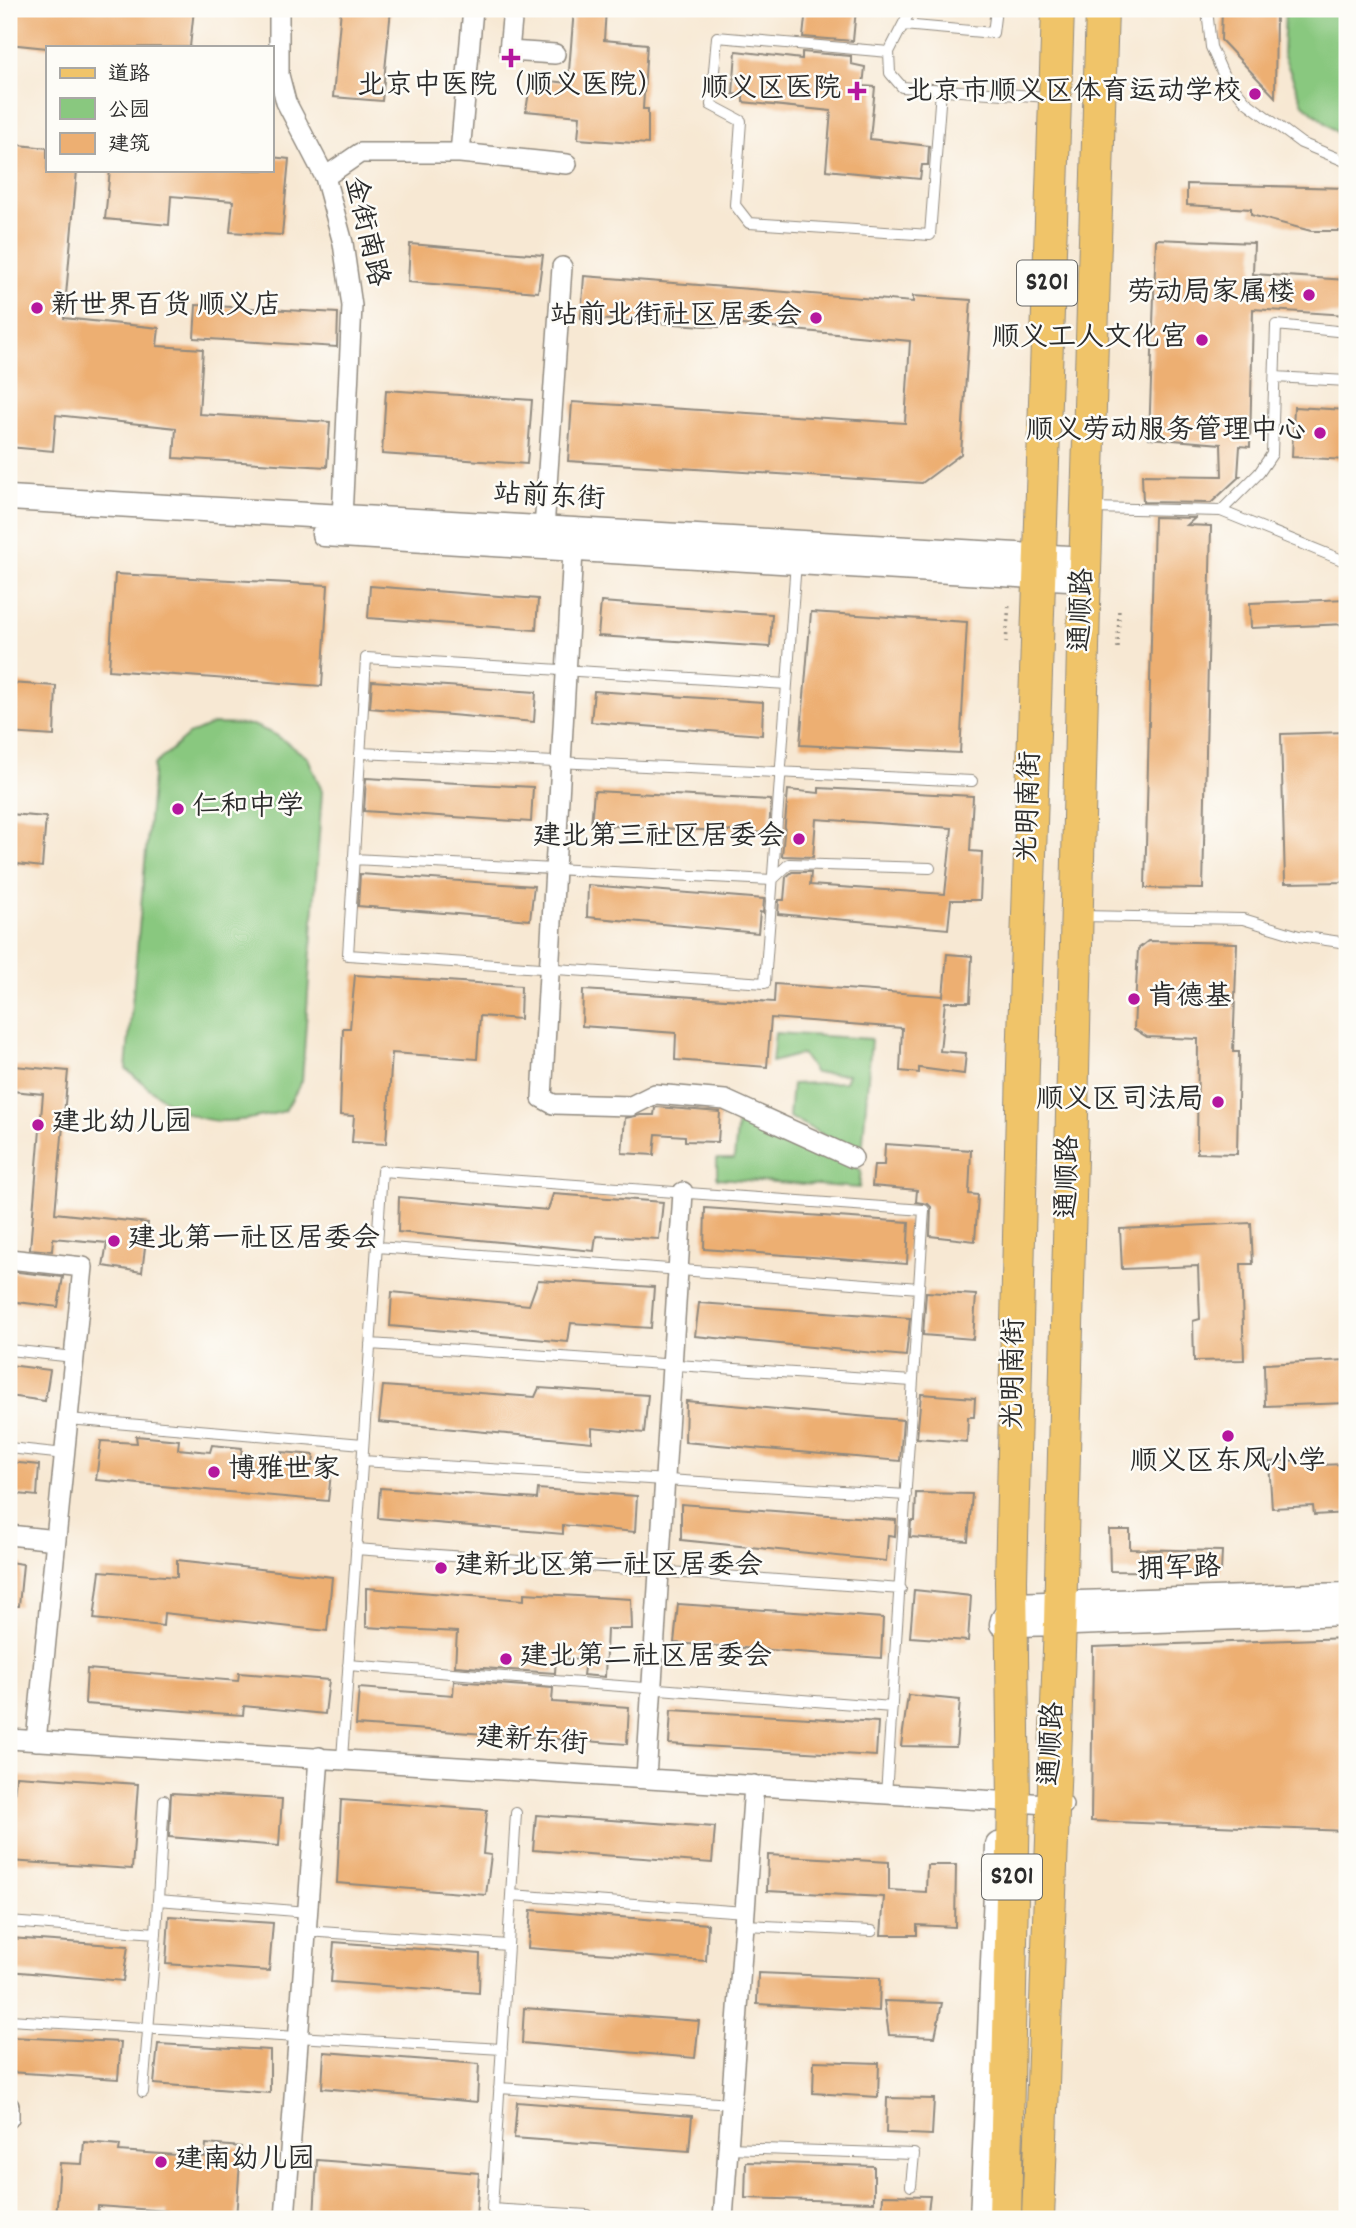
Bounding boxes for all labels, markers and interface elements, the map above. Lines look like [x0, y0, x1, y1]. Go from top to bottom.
legend [46, 46, 273, 172]
marker: 北京中医院（顺义医院） [501, 48, 521, 68]
text: 道路 [108, 61, 150, 91]
place label: 北京中医院（顺义医院） [357, 68, 665, 108]
place label: 顺义区医院 [701, 71, 841, 111]
place label: 北京市顺义区体育运动学校 [905, 74, 1241, 114]
marker: 顺义区医院 [847, 81, 867, 101]
marker: 北京市顺义区体育运动学校 [1247, 86, 1263, 102]
text: 公园 [108, 97, 150, 127]
text: 建筑 [108, 131, 150, 161]
street label: 金街南路 [332, 173, 396, 291]
road number: S201 [1017, 260, 1077, 306]
place label: 劳动局家属楼 [1127, 275, 1295, 315]
marker: 劳动局家属楼 [1301, 287, 1317, 303]
place label: 新世界百货 顺义店 [51, 288, 281, 328]
place label: 站前北街社区居委会 [550, 298, 802, 338]
marker: 新世界百货 顺义店 [29, 300, 45, 316]
marker: 站前北街社区居委会 [808, 310, 824, 326]
place label: 顺义工人文化宫 [992, 320, 1188, 360]
marker: 顺义工人文化宫 [1194, 332, 1210, 348]
place label: 顺义劳动服务管理中心 [1026, 413, 1306, 453]
marker: 顺义劳动服务管理中心 [1312, 425, 1328, 441]
street label: 站前东街 [492, 476, 606, 522]
street label: 通顺路 [1063, 567, 1105, 653]
street label: 光明南街 [1009, 750, 1053, 864]
place label: 仁和中学 [192, 789, 304, 829]
marker: 仁和中学 [170, 801, 186, 817]
place label: 建北第三社区居委会 [533, 819, 785, 859]
marker: 建北第三社区居委会 [791, 831, 807, 847]
place label: 肯德基 [1148, 979, 1232, 1019]
marker: 肯德基 [1126, 991, 1142, 1007]
place label: 顺义区司法局 [1036, 1082, 1204, 1122]
marker: 顺义区司法局 [1210, 1094, 1226, 1110]
place label: 建北幼儿园 [52, 1105, 192, 1145]
marker: 建北幼儿园 [30, 1117, 46, 1133]
street label: 通顺路 [1049, 1135, 1091, 1219]
place label: 建北第一社区居委会 [128, 1221, 380, 1261]
marker: 建北第一社区居委会 [106, 1233, 122, 1249]
street label: 光明南街 [995, 1318, 1037, 1430]
marker: 顺义区东风小学 [1220, 1428, 1236, 1444]
place label: 顺义区东风小学 [1130, 1444, 1326, 1484]
place label: 博雅世家 [228, 1452, 340, 1492]
marker: 博雅世家 [206, 1464, 222, 1480]
place label: 建新北区第一社区居委会 [455, 1548, 763, 1588]
street label: 拥军路 [1136, 1550, 1222, 1592]
marker: 建新北区第一社区居委会 [433, 1560, 449, 1576]
place label: 建北第二社区居委会 [520, 1639, 772, 1679]
marker: 建北第二社区居委会 [498, 1651, 514, 1667]
street label: 通顺路 [1032, 1701, 1076, 1787]
street label: 建新东街 [475, 1719, 589, 1767]
road number: S201 [982, 1854, 1042, 1900]
place label: 建南幼儿园 [175, 2142, 315, 2182]
marker: 建南幼儿园 [153, 2154, 169, 2170]

